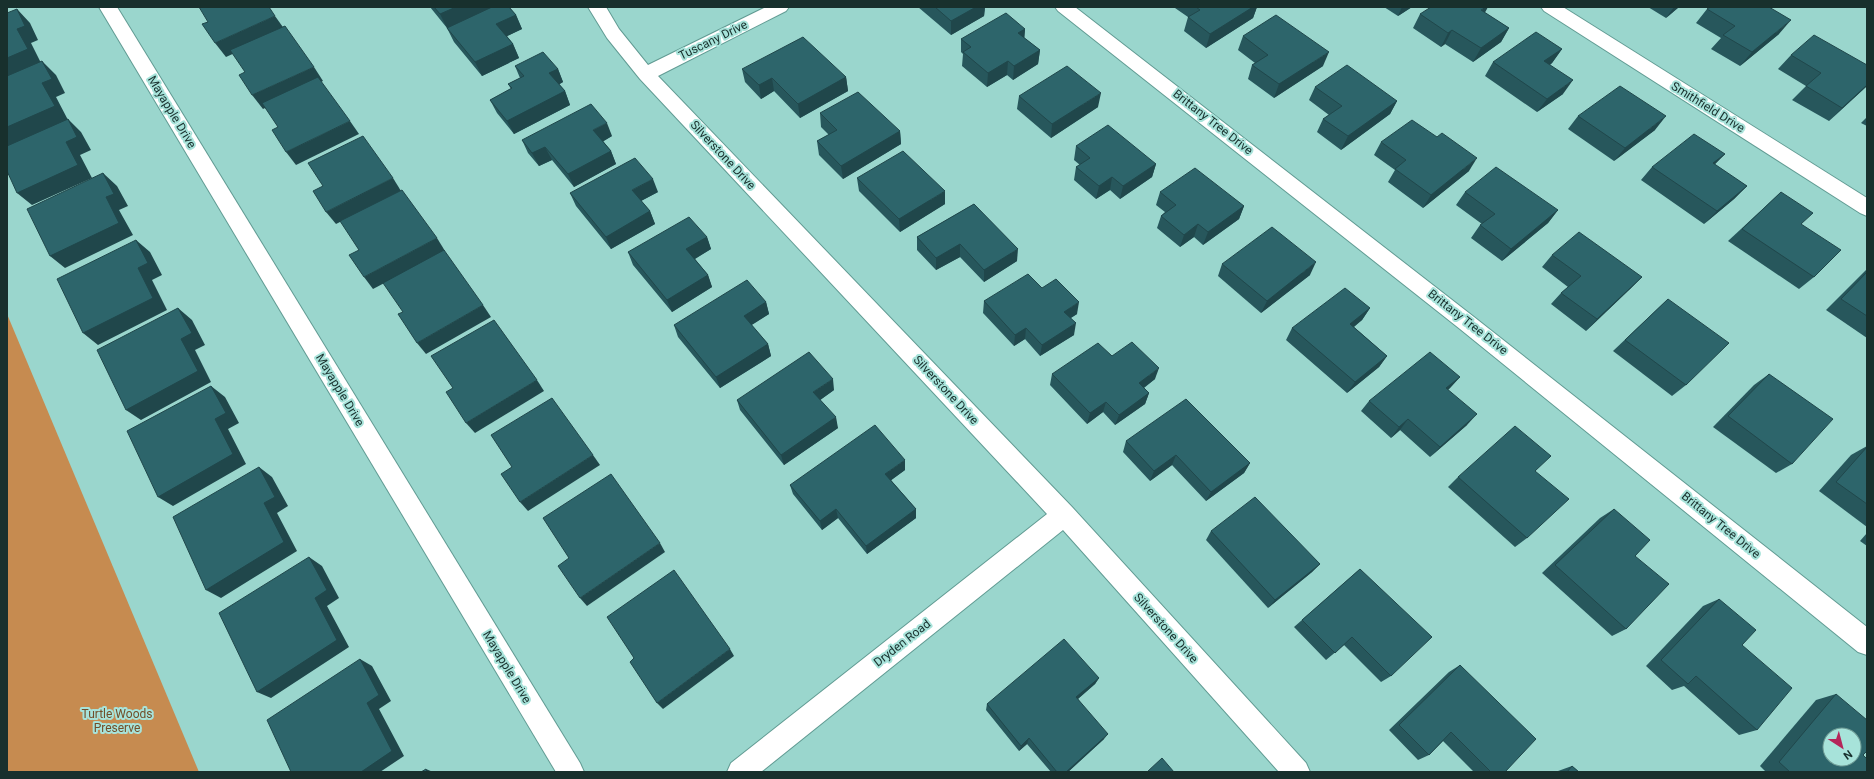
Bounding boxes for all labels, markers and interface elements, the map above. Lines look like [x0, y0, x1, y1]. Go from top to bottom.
street label: Tuscany Drive [676, 17, 750, 63]
street label: Mayapple Drive [145, 73, 199, 151]
street label: Smithfield Drive [1669, 79, 1747, 135]
street label: Brittany Tree Drive [1170, 87, 1256, 157]
street label: Silverstone Drive [688, 118, 758, 192]
street label: Brittany Tree Drive [1425, 287, 1511, 357]
street label: Mayapple Drive [313, 351, 367, 429]
street label: Silverstone Drive [911, 353, 981, 427]
street label: Brittany Tree Drive [1679, 489, 1763, 561]
street label: Silverstone Drive [1131, 590, 1201, 666]
street label: Dryden Road [871, 617, 933, 669]
street label: Mayapple Drive [480, 628, 534, 706]
park label: Turtle Woods Preserve [82, 707, 152, 735]
north arrow [1822, 727, 1862, 767]
text: N [1840, 747, 1855, 762]

